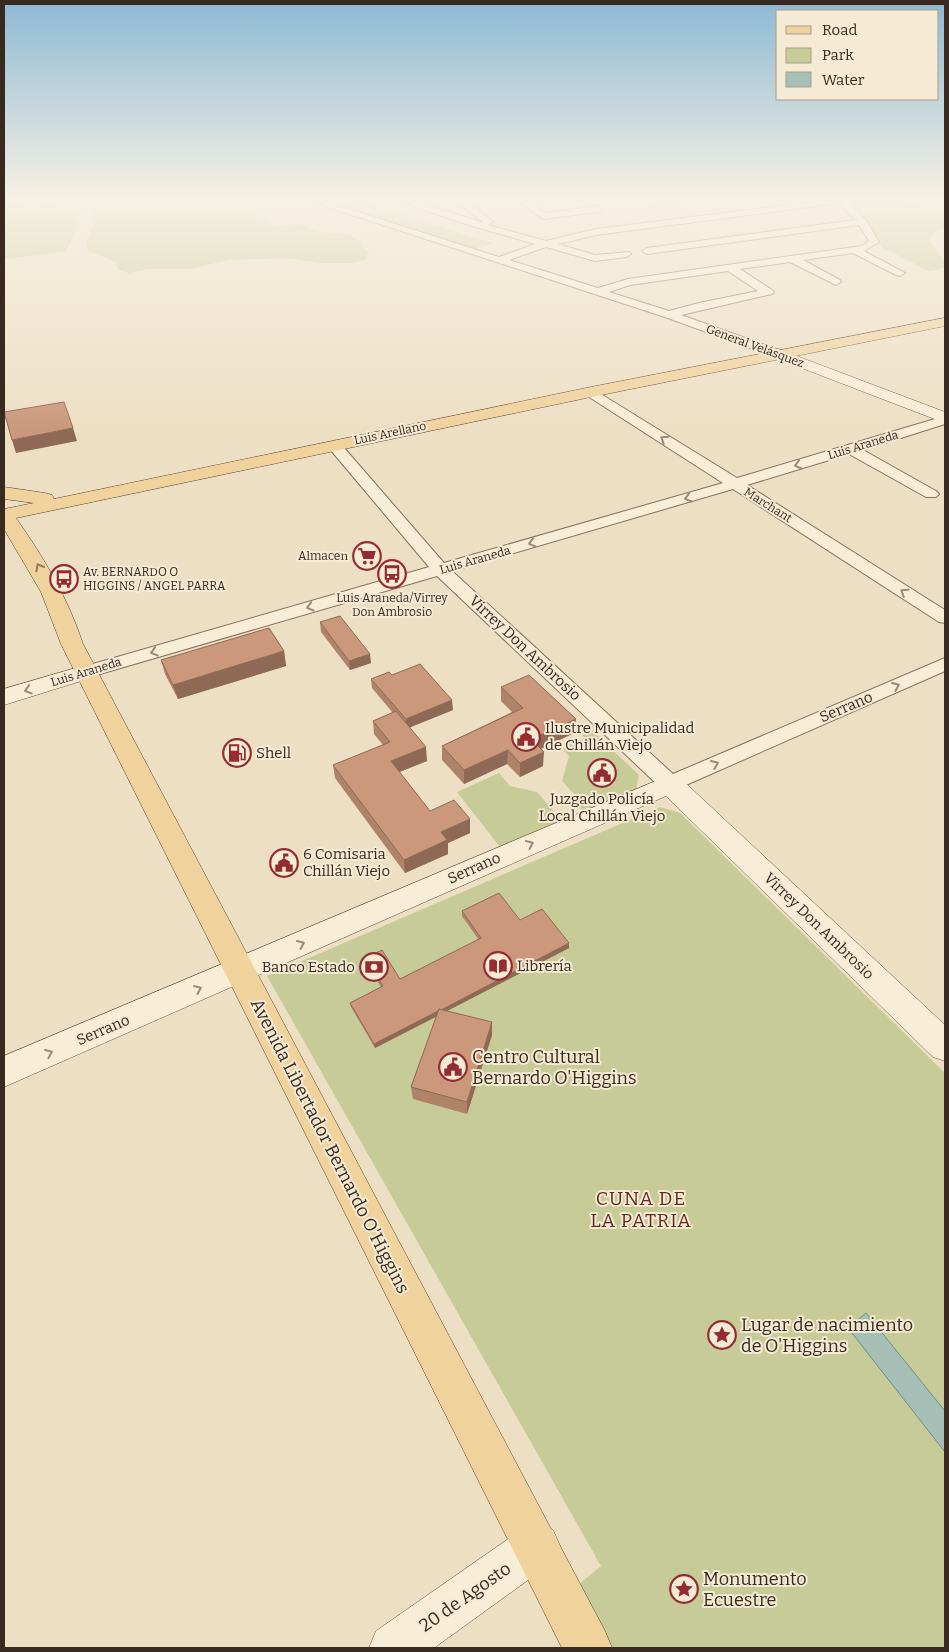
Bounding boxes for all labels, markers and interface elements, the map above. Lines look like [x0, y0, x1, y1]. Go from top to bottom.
legend [776, 10, 939, 100]
text: Road [822, 21, 857, 39]
text: Park [822, 46, 854, 64]
text: Water [822, 71, 865, 89]
street label: General Velásquez [704, 322, 806, 370]
street label: Luis Arellano [353, 419, 427, 447]
street label: Luis Araneda [826, 428, 900, 462]
one-way arrow [661, 436, 670, 445]
one-way arrow [795, 459, 803, 469]
street label: Marchant [741, 485, 795, 526]
one-way arrow [684, 492, 692, 502]
one-way arrow [528, 538, 536, 548]
supermarket icon: Almacen [352, 541, 382, 571]
street label: Luis Araneda [438, 543, 512, 577]
place label: Almacen [298, 549, 348, 563]
bus stop icon: Luis Araneda/Virrey Don Ambrosio [377, 559, 407, 589]
one-way arrow [35, 563, 45, 572]
bus stop icon: Av. BERNARDO O HIGGINS / ANGEL PARRA [49, 564, 79, 594]
place label: Av. BERNARDO O HIGGINS / ANGEL PARRA [83, 565, 226, 593]
one-way arrow [901, 589, 910, 599]
place label: Luis Araneda/Virrey Don Ambrosio [336, 591, 448, 619]
street label: Virrey Don Ambrosio [465, 592, 585, 704]
one-way arrow [306, 602, 314, 612]
one-way arrow [150, 647, 158, 657]
street label: Luis Araneda [49, 655, 123, 689]
one-way arrow [891, 681, 900, 692]
one-way arrow [24, 684, 33, 694]
street label: Serrano [817, 688, 875, 726]
place label: Ilustre Municipalidad de Chillán Viejo [545, 719, 694, 754]
public building icon: Ilustre Municipalidad de Chillán Viejo [511, 722, 541, 752]
fuel station icon: Shell [222, 738, 252, 768]
place label: Shell [256, 744, 291, 762]
public building icon: Juzgado Policía Local Chillán Viejo [587, 758, 617, 788]
one-way arrow [710, 760, 719, 771]
place label: Juzgado Policía Local Chillán Viejo [539, 790, 665, 825]
one-way arrow [525, 839, 534, 850]
place label: 6 Comisaria Chillán Viejo [303, 845, 390, 880]
public building icon: 6 Comisaria Chillán Viejo [269, 848, 299, 878]
street label: Serrano [445, 848, 503, 888]
street label: Virrey Don Ambrosio [760, 869, 878, 983]
one-way arrow [296, 939, 305, 950]
library icon: Librería [483, 951, 513, 981]
bank icon: Banco Estado [359, 952, 389, 982]
place label: Librería [517, 957, 572, 975]
place label: Banco Estado [262, 958, 355, 976]
one-way arrow [193, 984, 202, 995]
street label: Avenida Libertador Bernardo O'Higgins [246, 995, 414, 1297]
street label: Serrano [74, 1011, 132, 1049]
place label: Centro Cultural Bernardo O'Higgins [472, 1046, 637, 1089]
one-way arrow [44, 1049, 52, 1059]
public building icon: Centro Cultural Bernardo O'Higgins [438, 1052, 468, 1082]
district label: CUNA DE LA PATRIA [590, 1187, 692, 1232]
place label: Lugar de nacimiento de O'Higgins [741, 1314, 913, 1357]
place icon: Lugar de nacimiento de O'Higgins [707, 1320, 737, 1350]
street label: 20 de Agosto [415, 1557, 515, 1637]
place label: Monumento Ecuestre [703, 1568, 807, 1611]
place icon: Monumento Ecuestre [669, 1574, 699, 1604]

